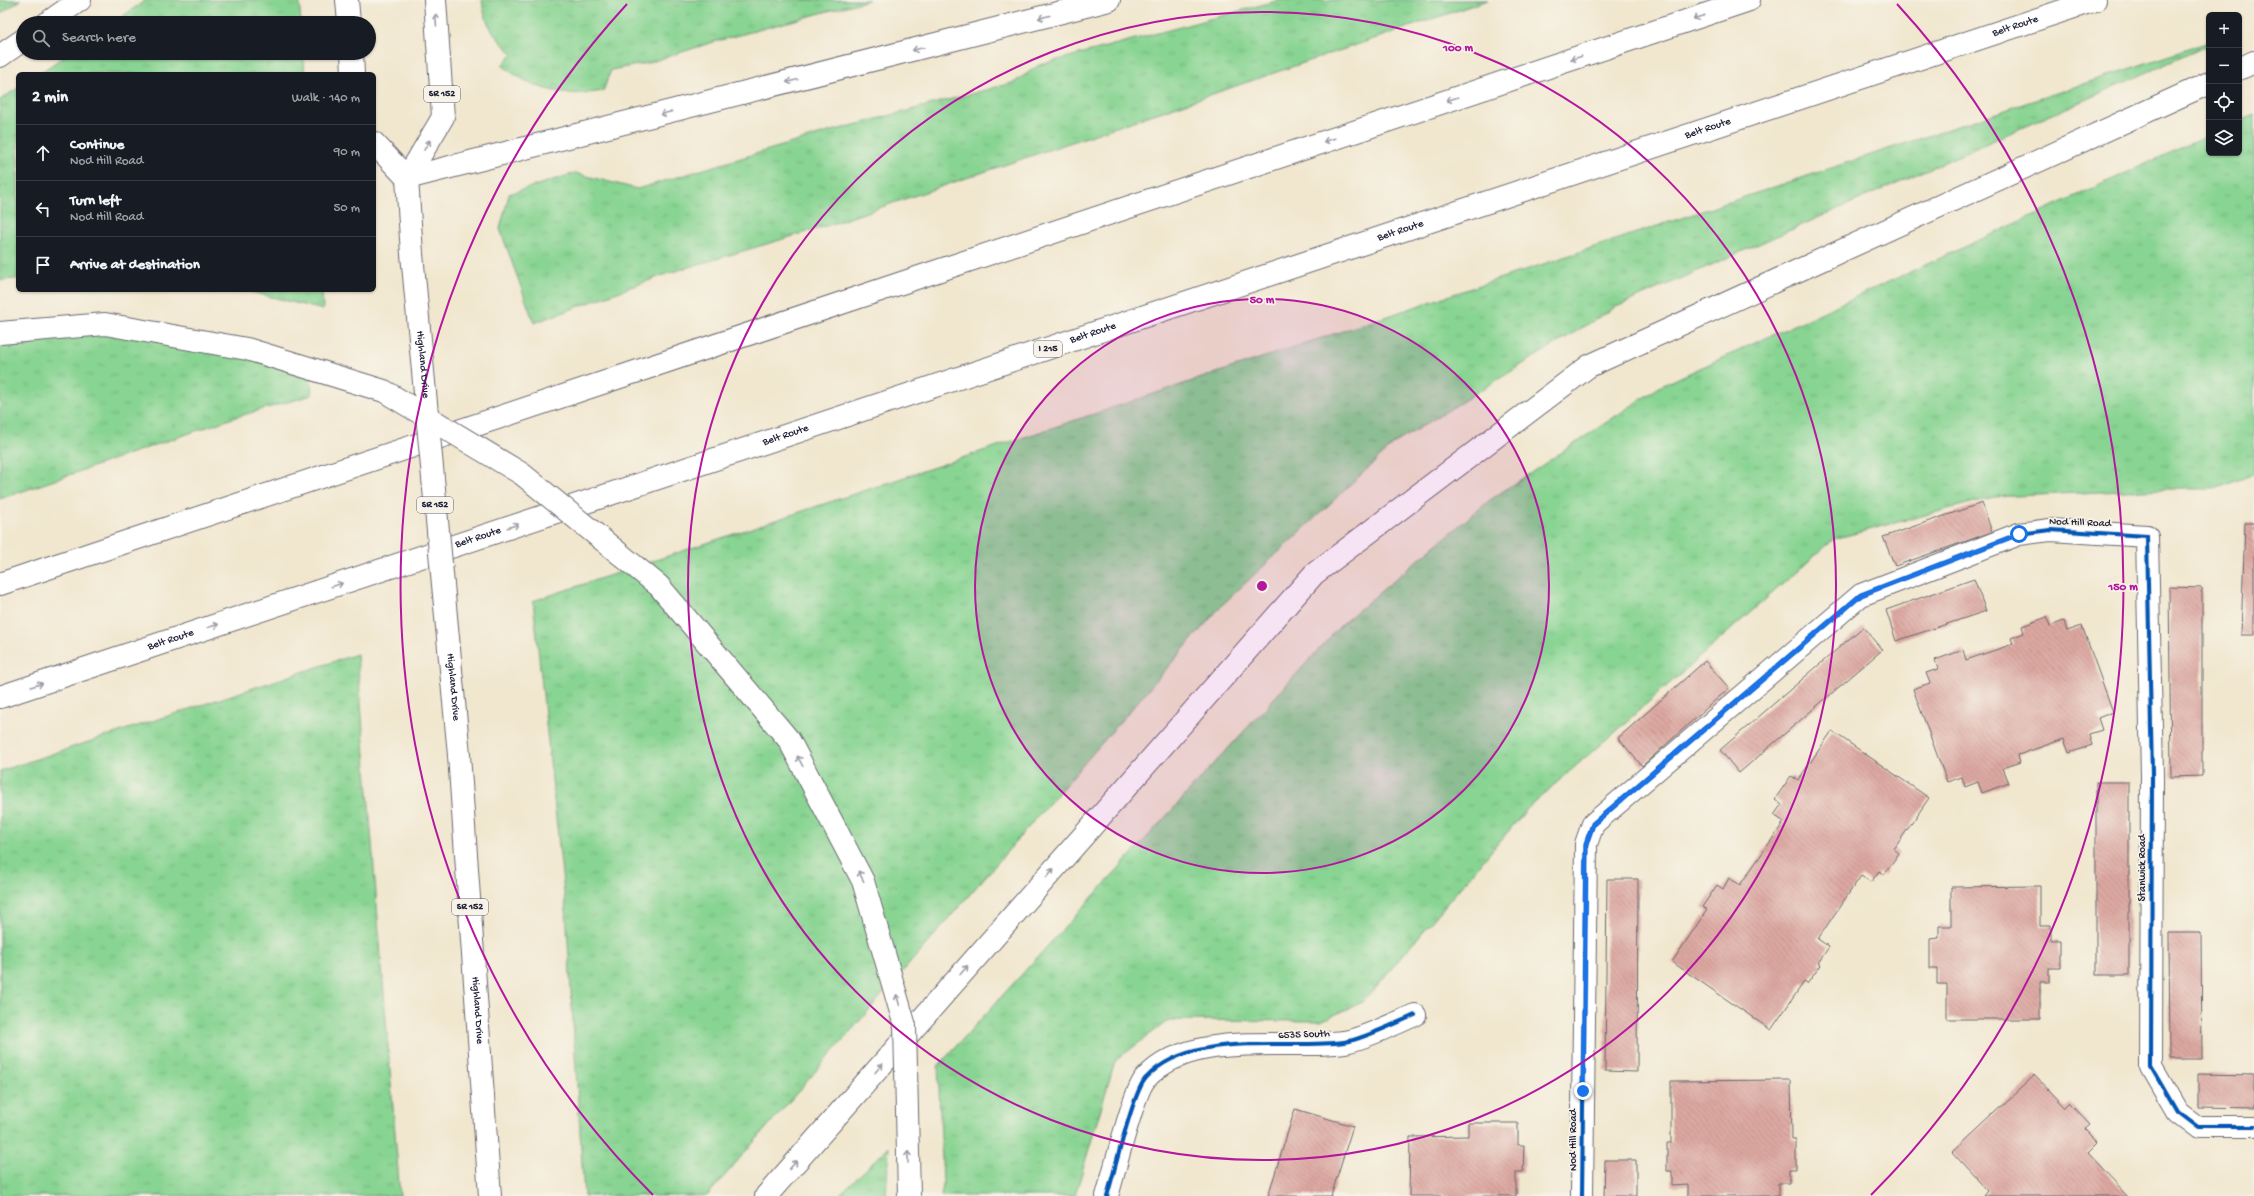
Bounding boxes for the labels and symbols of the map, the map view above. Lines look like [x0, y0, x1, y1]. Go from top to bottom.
one-way arrow [1037, 13, 1050, 21]
street label: Belt Route [1990, 13, 2040, 40]
one-way arrow [432, 14, 440, 27]
one-way arrow [1693, 14, 1706, 21]
text: 100 m [1442, 42, 1473, 56]
one-way arrow [911, 45, 924, 53]
one-way arrow [1569, 55, 1582, 62]
one-way arrow [785, 77, 798, 85]
road number: SR 152 [424, 86, 460, 102]
one-way arrow [1446, 96, 1459, 103]
one-way arrow [659, 109, 672, 117]
street label: Belt Route [1682, 115, 1733, 142]
one-way arrow [1323, 137, 1336, 144]
one-way arrow [423, 139, 431, 151]
street label: Belt Route [1375, 218, 1425, 245]
text: 50 m [1250, 294, 1275, 308]
street label: Belt Route [1068, 320, 1118, 347]
street label: Highland Drive [413, 330, 432, 399]
road number: I 215 [1034, 341, 1062, 357]
street label: Belt Route [760, 422, 810, 449]
road number: SR 152 [417, 497, 453, 513]
street label: Nod Hill Road [2049, 516, 2113, 530]
one-way arrow [507, 522, 519, 530]
street label: Belt Route [453, 525, 503, 551]
route start [2010, 525, 2028, 543]
centre of rings [1255, 579, 1269, 593]
one-way arrow [330, 581, 343, 588]
text: 150 m [2107, 581, 2138, 595]
one-way arrow [207, 622, 220, 629]
street label: Belt Route [145, 627, 196, 654]
street label: Highland Drive [443, 653, 462, 722]
one-way arrow [30, 681, 43, 688]
one-way arrow [796, 755, 803, 767]
street label: Stanwick Road [2137, 833, 2149, 902]
one-way arrow [1046, 867, 1055, 878]
one-way arrow [856, 870, 864, 882]
road number: SR 152 [452, 899, 488, 915]
one-way arrow [960, 965, 969, 976]
street label: Highland Drive [469, 976, 485, 1045]
one-way arrow [894, 994, 901, 1007]
street label: 6535 South [1278, 1028, 1330, 1042]
one-way arrow [874, 1063, 883, 1073]
route end [1574, 1082, 1592, 1100]
street label: Nod Hill Road [1568, 1107, 1580, 1171]
one-way arrow [904, 1151, 912, 1164]
one-way arrow [788, 1160, 797, 1171]

